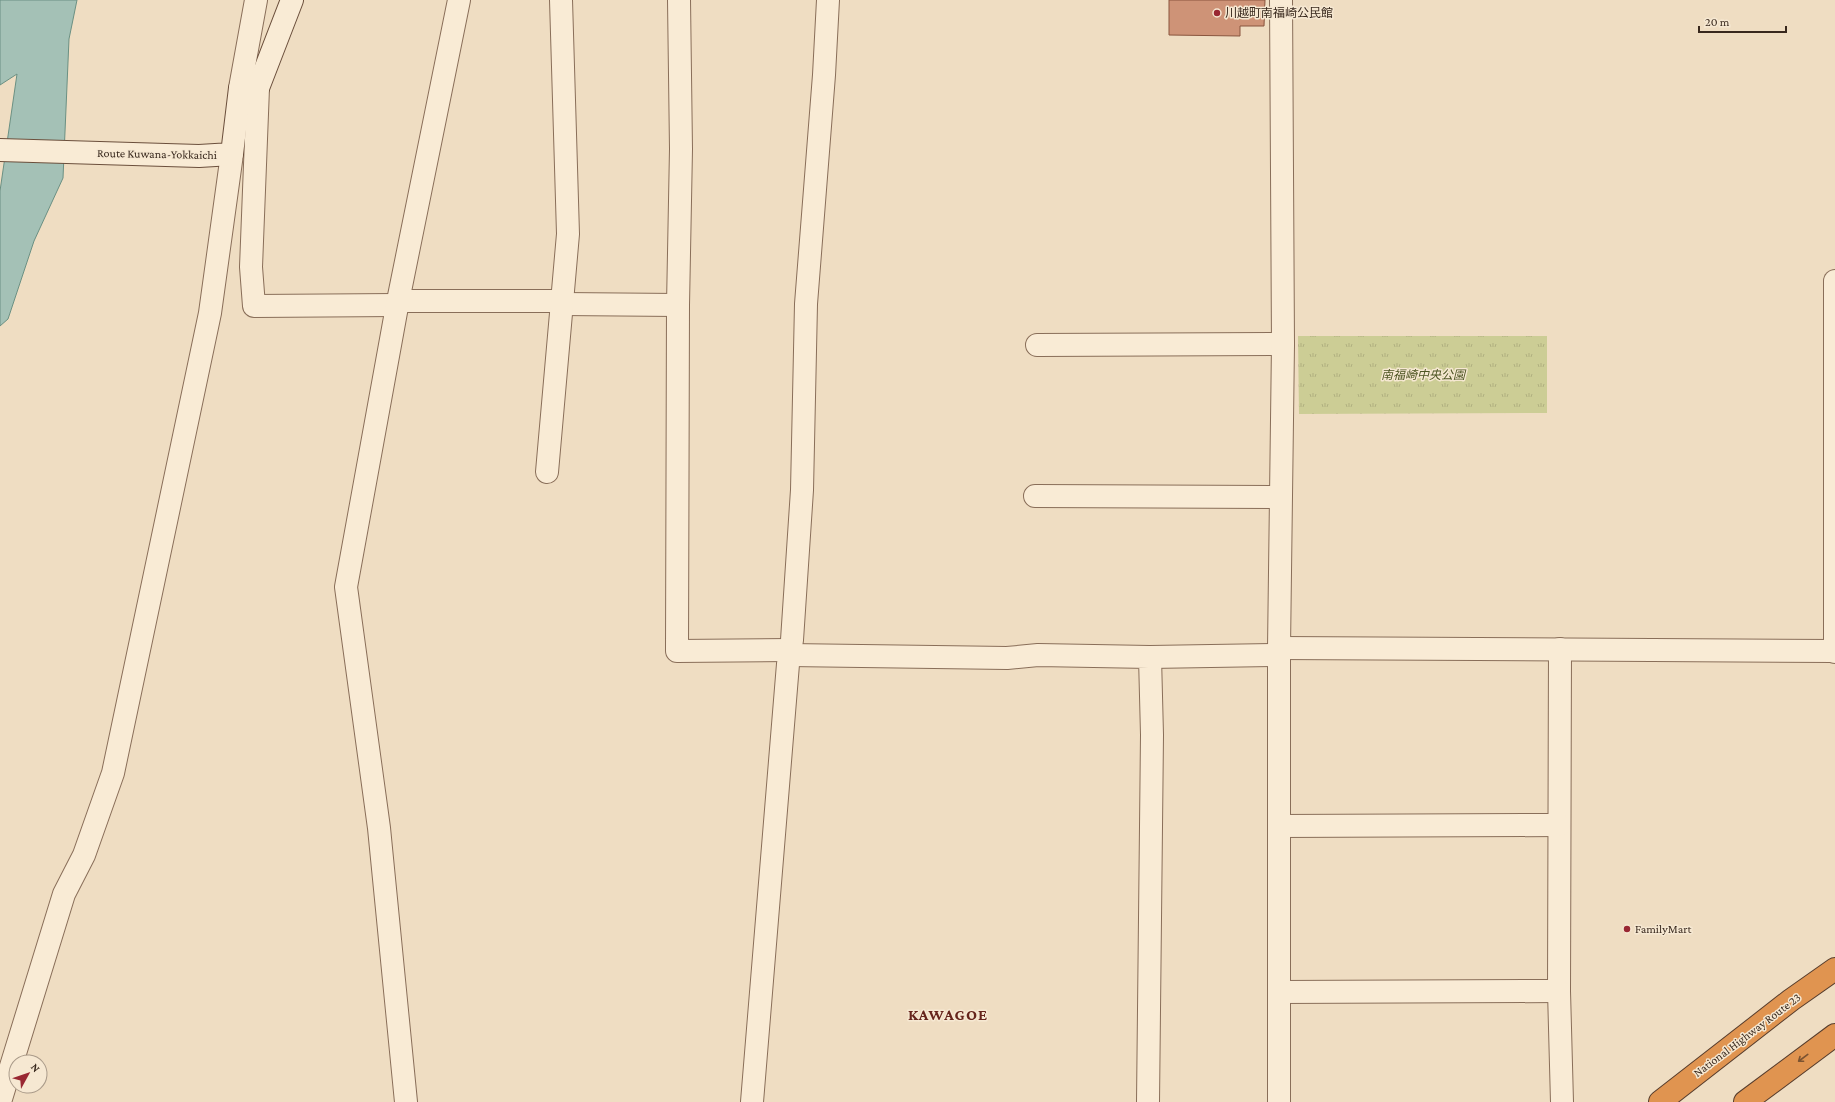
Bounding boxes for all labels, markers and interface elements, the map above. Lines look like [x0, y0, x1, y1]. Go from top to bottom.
place label: 川越町南福崎公民館 [1225, 6, 1333, 20]
marker: 川越町南福崎公民館 [1212, 8, 1222, 18]
scale bar [1699, 8, 1786, 34]
text: 20 m [1705, 15, 1730, 29]
street label: Route Kuwana-Yokkaichi [97, 146, 217, 162]
park label: 南福崎中央公園 [1381, 368, 1467, 382]
place label: FamilyMart [1635, 922, 1692, 936]
marker: FamilyMart [1622, 924, 1632, 934]
street label: National Highway Route 23 [1691, 990, 1804, 1080]
district label: KAWAGOE [908, 1006, 988, 1023]
north arrow [8, 1054, 48, 1094]
one-way arrow [1798, 1054, 1809, 1062]
text: N [29, 1061, 43, 1075]

